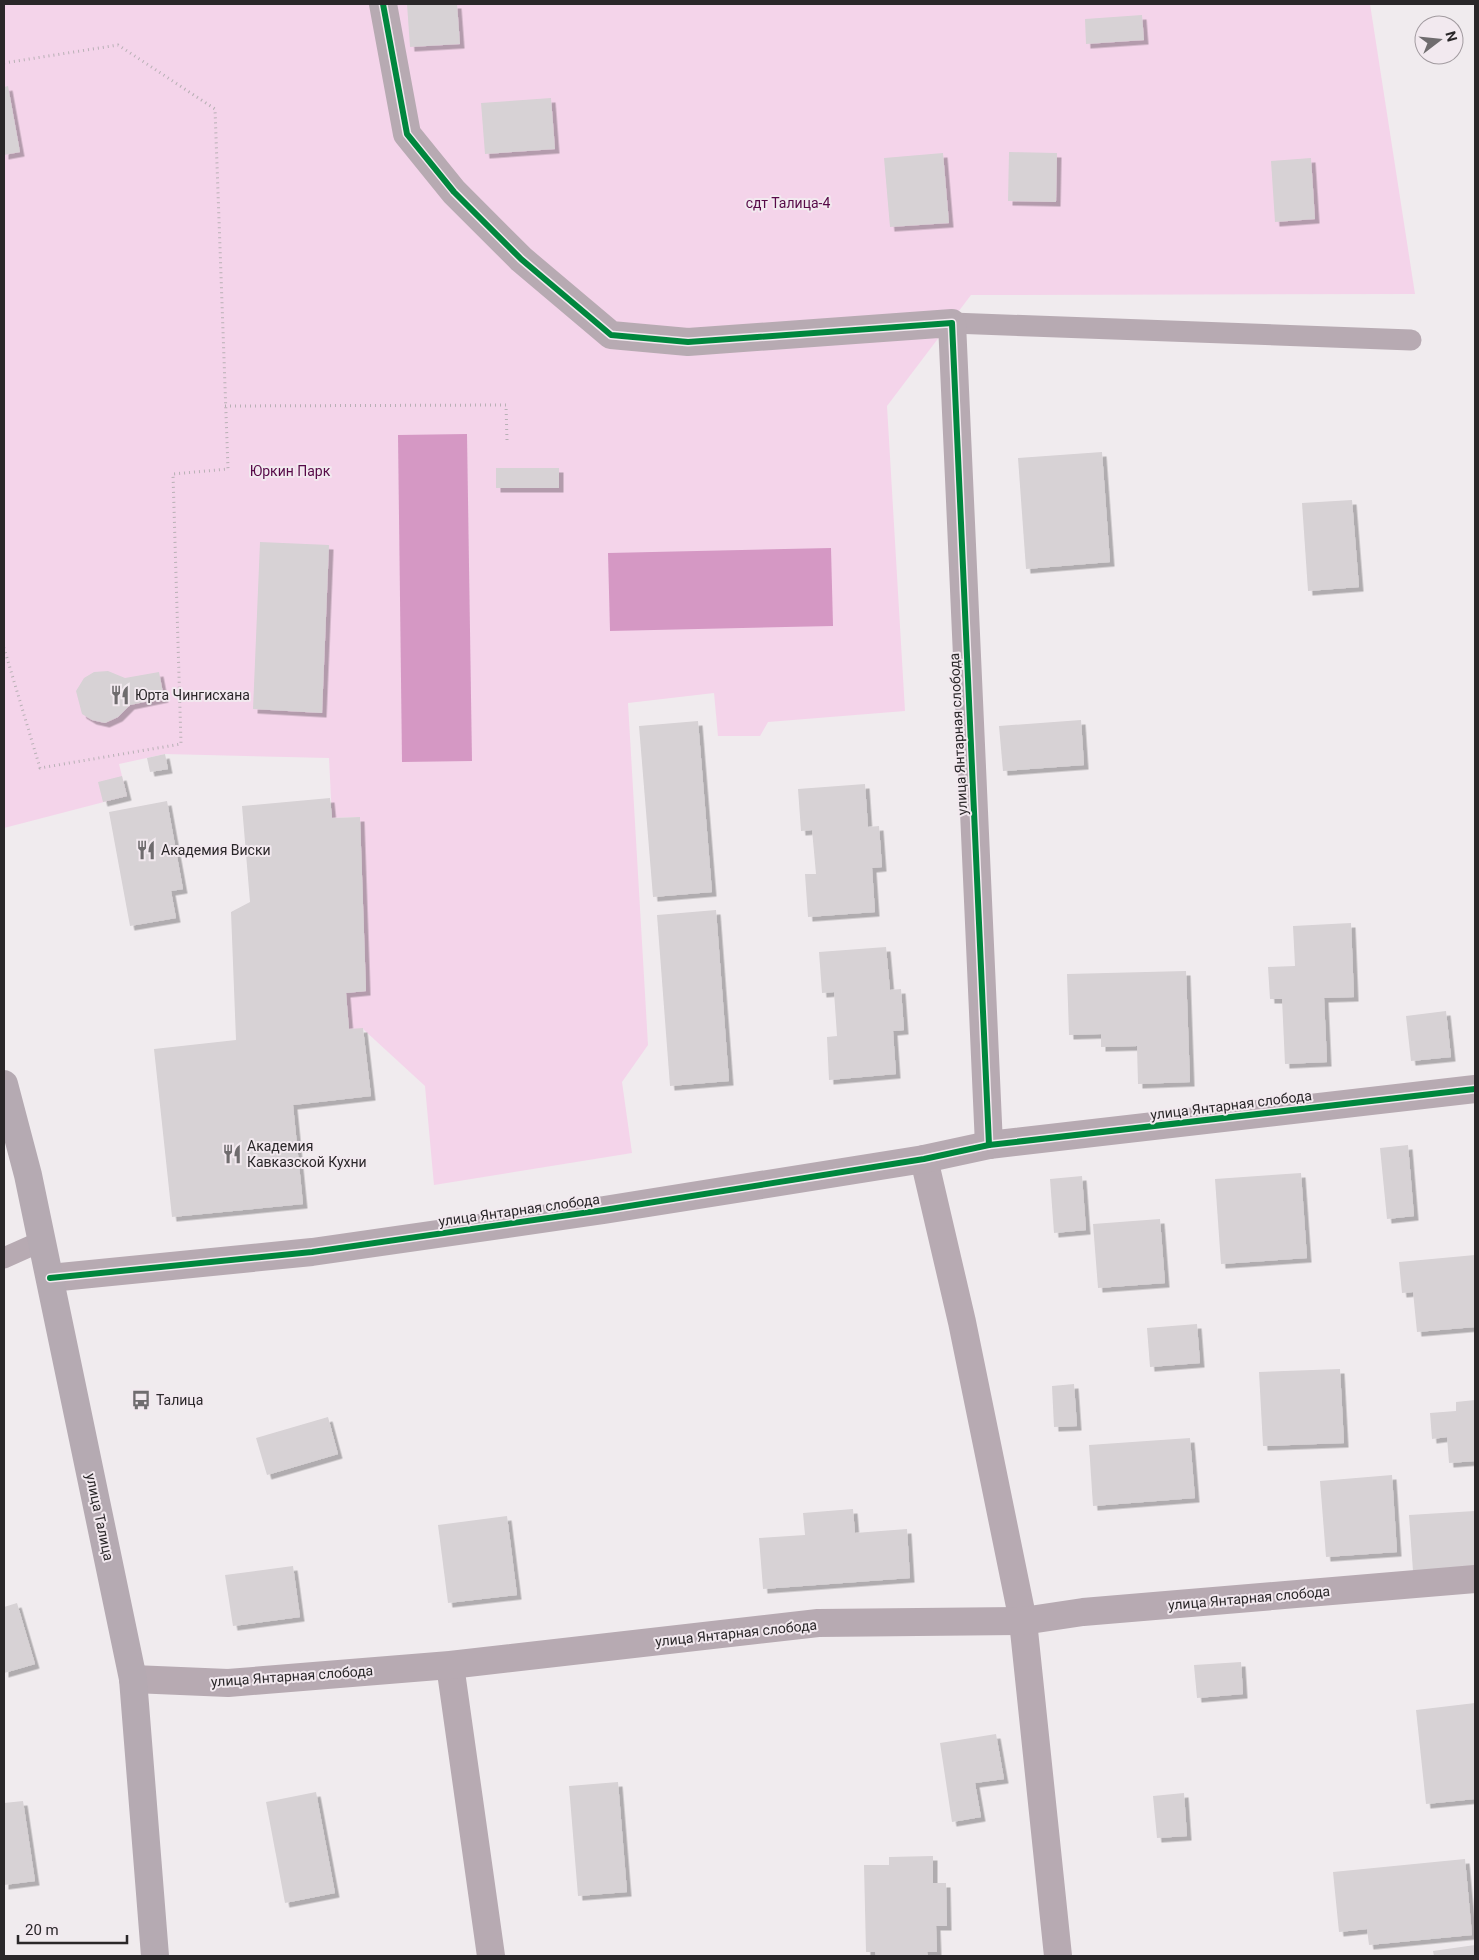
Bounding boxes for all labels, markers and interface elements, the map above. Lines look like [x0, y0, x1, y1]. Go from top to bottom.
north arrow [1414, 15, 1464, 65]
text: N [1442, 29, 1461, 43]
park label: сдт Талица-4 [746, 195, 830, 211]
park label: Юркин Парк [250, 463, 331, 479]
street label: улица Янтарная слобода [946, 652, 970, 816]
restaurant icon: Юрта Чингисхана [109, 684, 131, 706]
place label: Юрта Чингисхана [135, 687, 250, 703]
restaurant icon: Академия Виски [135, 839, 157, 861]
place label: Академия Виски [161, 842, 271, 858]
street label: улица Янтарная слобода [1149, 1087, 1313, 1123]
place label: Академия Кавказской Кухни [247, 1138, 367, 1170]
restaurant icon: Академия Кавказской Кухни [221, 1143, 243, 1165]
street label: улица Янтарная слобода [437, 1191, 601, 1229]
bus stop icon: Талица [130, 1389, 152, 1411]
place label: Талица [156, 1392, 203, 1408]
street label: улица Талица [83, 1472, 117, 1562]
street label: улица Янтарная слобода [1167, 1583, 1331, 1613]
street label: улица Янтарная слобода [654, 1617, 818, 1649]
street label: улица Янтарная слобода [210, 1662, 374, 1690]
scale bar [18, 1912, 126, 1944]
text: 20 m [25, 1921, 59, 1939]

